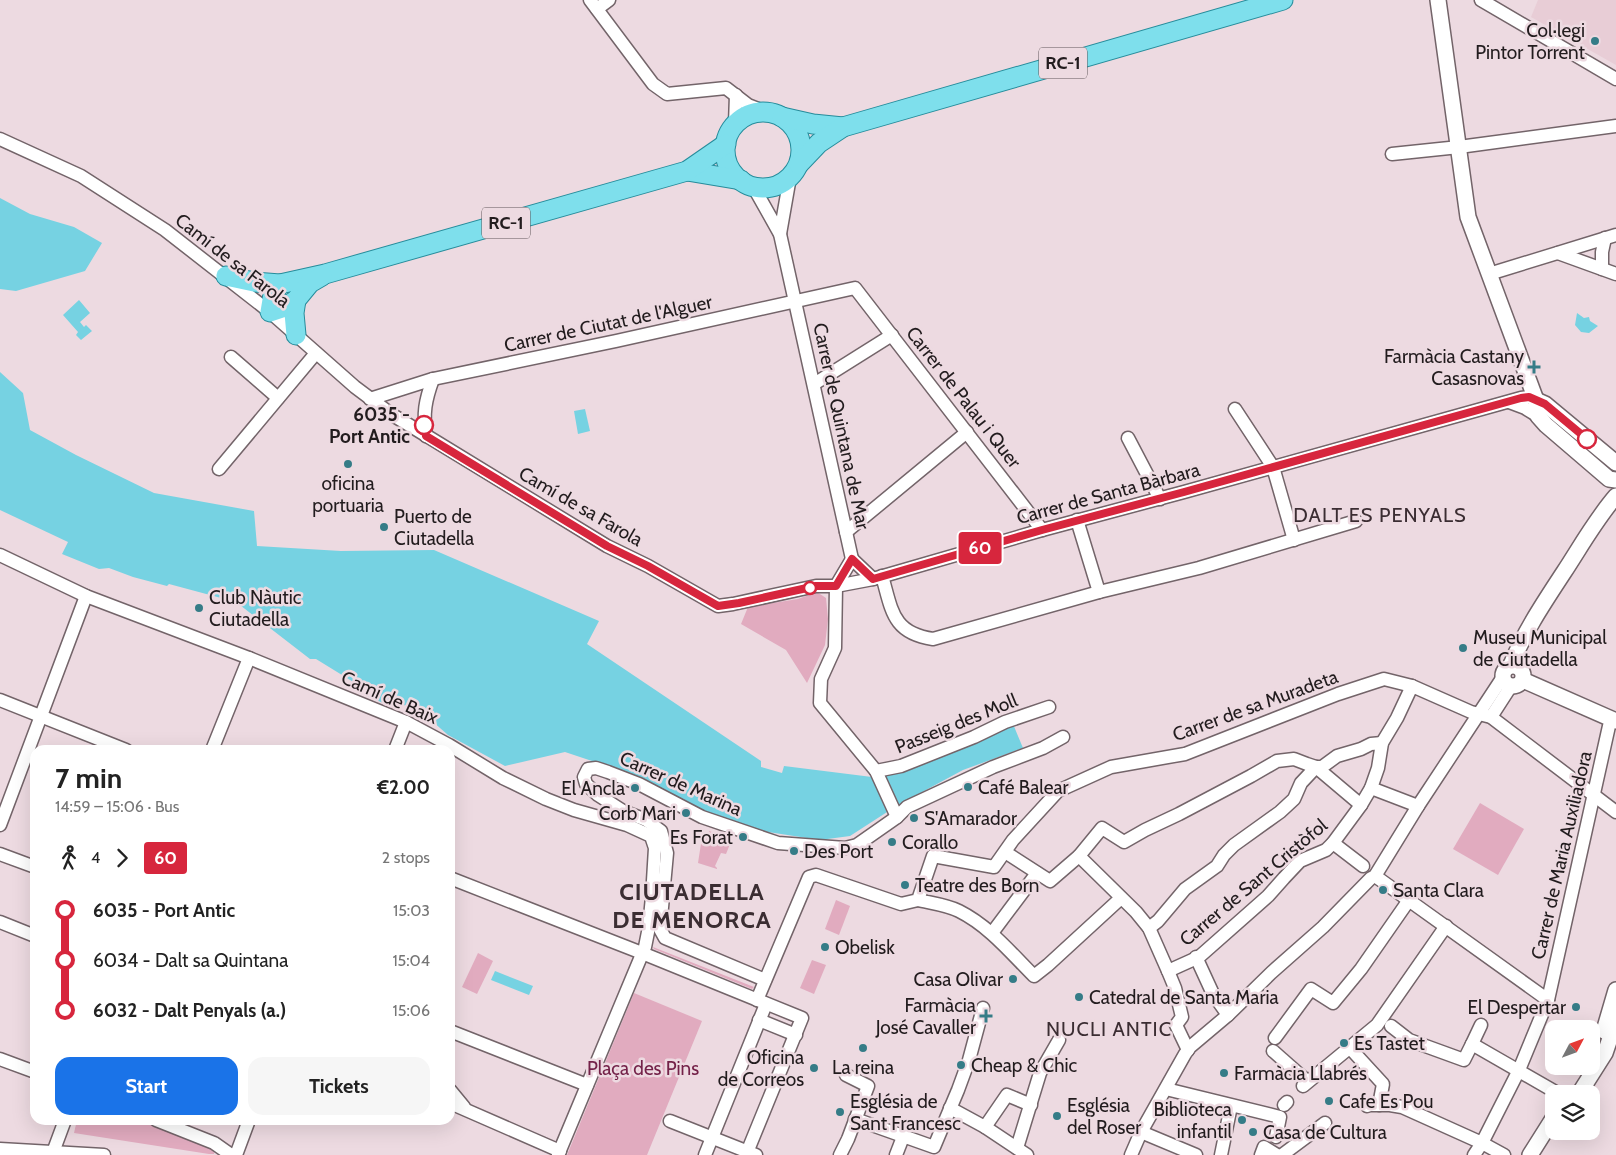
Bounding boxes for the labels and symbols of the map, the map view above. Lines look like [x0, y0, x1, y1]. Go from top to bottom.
place label: Col·legi Pintor Torrent [1475, 19, 1586, 64]
marker: Col·legi Pintor Torrent [1589, 35, 1601, 47]
road number: RC-1 [1039, 48, 1087, 78]
street label: Camí de sa Farola [171, 208, 295, 312]
road number: RC-1 [482, 208, 530, 238]
street label: Carrer de Ciutat de l'Alguer [502, 290, 714, 357]
street label: Carrer de Quintana de Mar [808, 321, 875, 532]
street label: Carrer de Palau i Quer [901, 322, 1026, 473]
place label: Farmàcia Castany Casasnovas [1384, 345, 1524, 390]
marker: Farmàcia Castany Casasnovas [1528, 361, 1540, 373]
place label: 6035 - Port Antic [329, 403, 410, 448]
marker: 6035 - Port Antic [414, 415, 434, 435]
unlabelled marker [1577, 429, 1597, 449]
marker: oficina portuaria [342, 458, 354, 470]
street label: Carrer de Santa Bàrbara [1014, 458, 1202, 529]
street label: Camí de sa Farola [515, 462, 647, 551]
place label: oficina portuaria [312, 472, 384, 517]
district label: DALT ES PENYALS [1293, 503, 1467, 527]
place label: Puerto de Ciutadella [394, 505, 474, 550]
marker: Puerto de Ciutadella [378, 521, 390, 533]
line badge: 60 [958, 532, 1002, 564]
unlabelled marker [803, 581, 817, 595]
place label: Club Nàutic Ciutadella [209, 586, 302, 631]
marker: Club Nàutic Ciutadella [193, 602, 205, 614]
place label: Museu Municipal de Ciutadella [1473, 626, 1607, 671]
marker: Museu Municipal de Ciutadella [1457, 642, 1469, 654]
street label: Carrer de sa Muradeta [1169, 665, 1341, 746]
street label: Camí de Baix [338, 666, 442, 729]
street label: Passeig des Moll [892, 688, 1021, 758]
street label: Carrer de Marina [616, 746, 745, 821]
street label: Carrer de Maria Auxiliadora [1526, 749, 1597, 962]
place label: Café Balear [978, 776, 1069, 799]
place label: El Ancla [561, 777, 625, 800]
marker: Café Balear [962, 781, 974, 793]
marker: El Ancla [629, 782, 641, 794]
place label: Corb Mari [599, 802, 676, 825]
marker: Corb Mari [680, 807, 692, 819]
place label: S'Amarador [924, 807, 1017, 830]
marker: S'Amarador [908, 812, 920, 824]
street label: Carrer de Sant Cristòfol [1175, 814, 1332, 951]
place label: Es Forat [670, 826, 734, 849]
marker: Es Forat [737, 831, 749, 843]
place label: Corallo [902, 831, 958, 854]
marker: Corallo [886, 836, 898, 848]
place label: Des Port [804, 840, 874, 863]
marker: Des Port [788, 845, 800, 857]
place label: Teatre des Born [915, 874, 1039, 897]
district label: CIUTADELLA DE MENORCA [612, 877, 772, 934]
marker: Teatre des Born [899, 879, 911, 891]
place label: Santa Clara [1393, 879, 1484, 902]
marker: Santa Clara [1377, 884, 1389, 896]
place label: Obelisk [835, 936, 895, 959]
marker: Obelisk [819, 941, 831, 953]
place label: Casa Olivar [914, 968, 1003, 991]
marker: Casa Olivar [1007, 973, 1019, 985]
place label: Catedral de Santa Maria [1089, 986, 1279, 1009]
marker: Catedral de Santa Maria [1073, 991, 1085, 1003]
place label: Farmàcia José Cavaller [875, 994, 976, 1039]
place label: El Despertar [1468, 996, 1566, 1019]
marker: El Despertar [1570, 1001, 1582, 1013]
marker: Farmàcia José Cavaller [980, 1010, 992, 1022]
district label: NUCLI ANTIC [1046, 1017, 1172, 1041]
north arrow [1545, 1020, 1600, 1075]
place label: Es Tastet [1354, 1032, 1426, 1055]
marker: Es Tastet [1338, 1037, 1350, 1049]
marker: La reina [857, 1042, 869, 1054]
place label: Oficina de Correos [718, 1046, 804, 1091]
place label: Cheap & Chic [971, 1054, 1078, 1077]
place label: La reina [832, 1056, 894, 1079]
park label: Plaça des Pins [587, 1057, 699, 1080]
marker: Cheap & Chic [955, 1059, 967, 1071]
marker: Oficina de Correos [808, 1062, 820, 1074]
place label: Farmàcia Llabrés [1234, 1062, 1367, 1085]
marker: Farmàcia Llabrés [1218, 1067, 1230, 1079]
place label: Església de Sant Francesc [850, 1090, 961, 1135]
place label: Cafe Es Pou [1339, 1090, 1433, 1113]
place label: Església del Roser [1067, 1094, 1141, 1139]
marker: Cafe Es Pou [1323, 1095, 1335, 1107]
place label: Biblioteca infantil [1154, 1098, 1233, 1143]
marker: Església de Sant Francesc [834, 1106, 846, 1118]
marker: Església del Roser [1051, 1110, 1063, 1122]
marker: Biblioteca infantil [1236, 1114, 1248, 1126]
place label: Casa de Cultura [1263, 1121, 1387, 1144]
marker: Casa de Cultura [1247, 1126, 1259, 1138]

